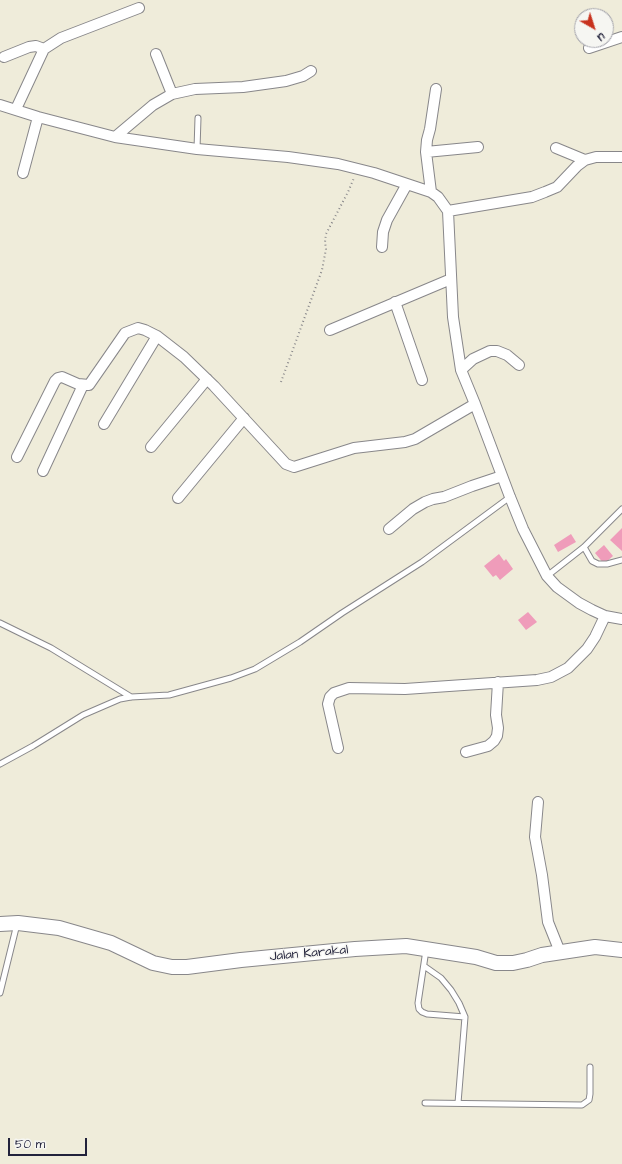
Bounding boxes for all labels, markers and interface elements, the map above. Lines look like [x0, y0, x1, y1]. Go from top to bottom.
north arrow [574, 8, 614, 48]
text: U [594, 29, 608, 45]
street label: Jalan Karakal [269, 943, 349, 965]
scale bar [10, 1130, 89, 1156]
text: 50 m [15, 1136, 45, 1153]

